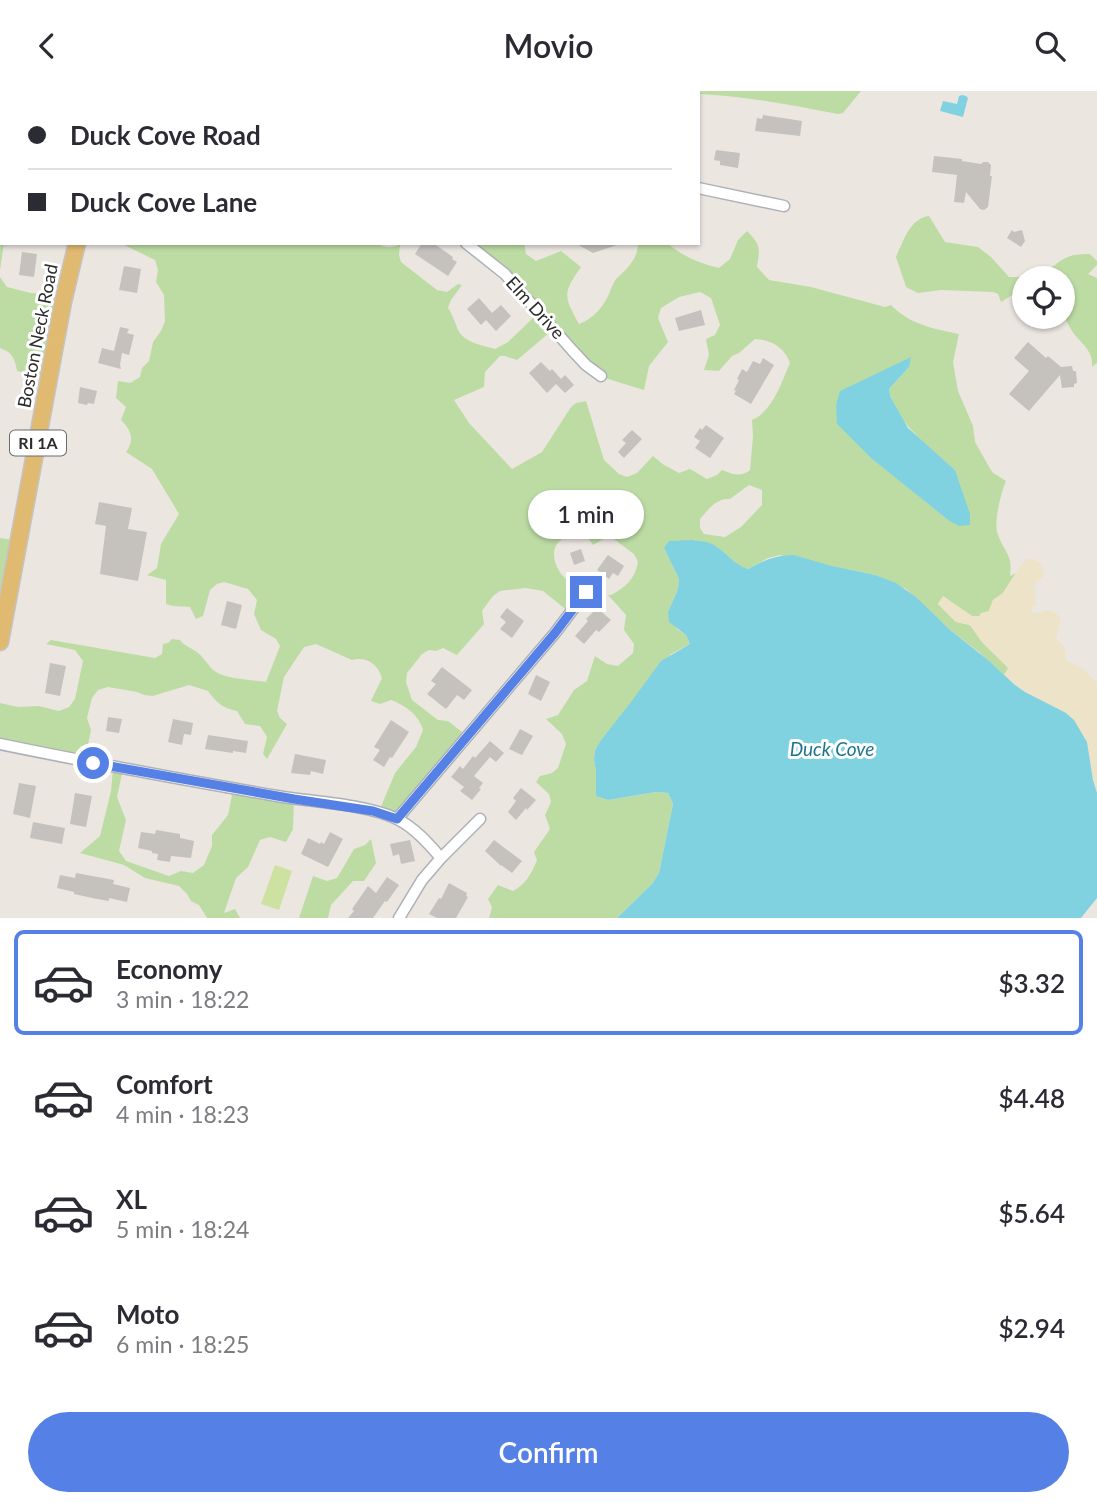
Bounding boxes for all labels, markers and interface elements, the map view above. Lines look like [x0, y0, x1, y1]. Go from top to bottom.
text: Movio [503, 26, 594, 65]
icon: back [28, 27, 66, 65]
icon: search [1031, 27, 1069, 65]
text: Duck Cove Road [70, 119, 261, 151]
text: Duck Cove Lane [70, 186, 257, 218]
street label: Boston Neck Road [12, 262, 62, 410]
map controls [1012, 266, 1075, 329]
button: locate [1012, 266, 1075, 329]
street label: Elm Drive [502, 271, 570, 343]
road number: RI 1A [10, 431, 66, 455]
callout: 1 min [528, 491, 644, 539]
text: 1 min [558, 500, 614, 528]
route end [570, 576, 602, 608]
water label: Duck Cove [790, 737, 874, 760]
route start [77, 747, 109, 779]
icon: car [32, 951, 95, 1014]
text: Economy [116, 953, 222, 985]
text: $3.32 [999, 967, 1065, 999]
text: 3 min · 18:22 [116, 985, 249, 1013]
icon: car [32, 1066, 95, 1129]
text: Comfort [116, 1068, 213, 1100]
text: $4.48 [999, 1082, 1065, 1114]
text: 4 min · 18:23 [116, 1100, 249, 1128]
icon: car [32, 1181, 95, 1244]
text: XL [116, 1183, 147, 1215]
text: $5.64 [999, 1197, 1065, 1229]
text: 5 min · 18:24 [116, 1215, 249, 1243]
icon: car [32, 1296, 95, 1359]
text: Moto [116, 1298, 179, 1330]
text: $2.94 [999, 1312, 1065, 1344]
text: 6 min · 18:25 [116, 1330, 249, 1358]
button: Confirm [28, 1412, 1069, 1492]

